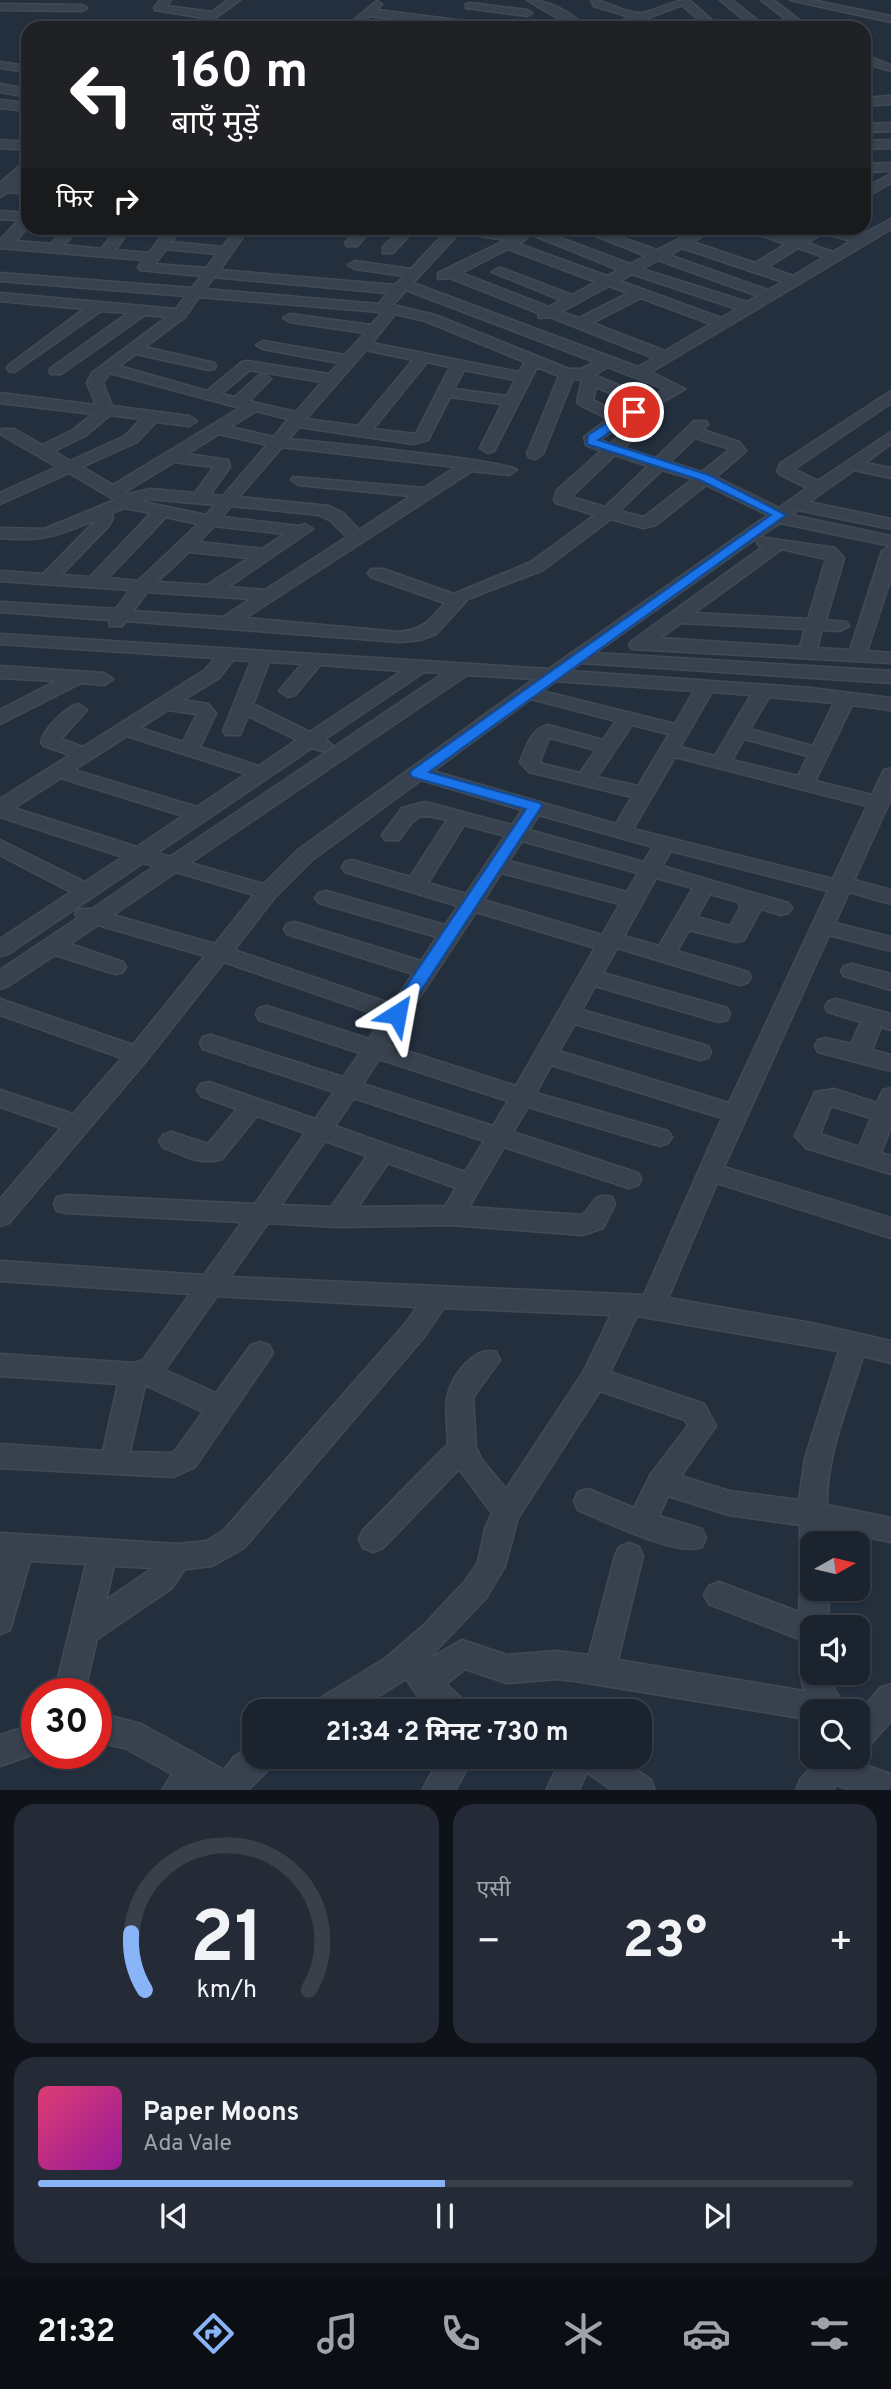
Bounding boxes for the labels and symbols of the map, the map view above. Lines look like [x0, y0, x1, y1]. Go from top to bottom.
pin [604, 382, 664, 442]
position arrow [360, 977, 434, 1051]
north arrow [800, 1531, 870, 1601]
speed limit sign: 30 [21, 1678, 112, 1769]

